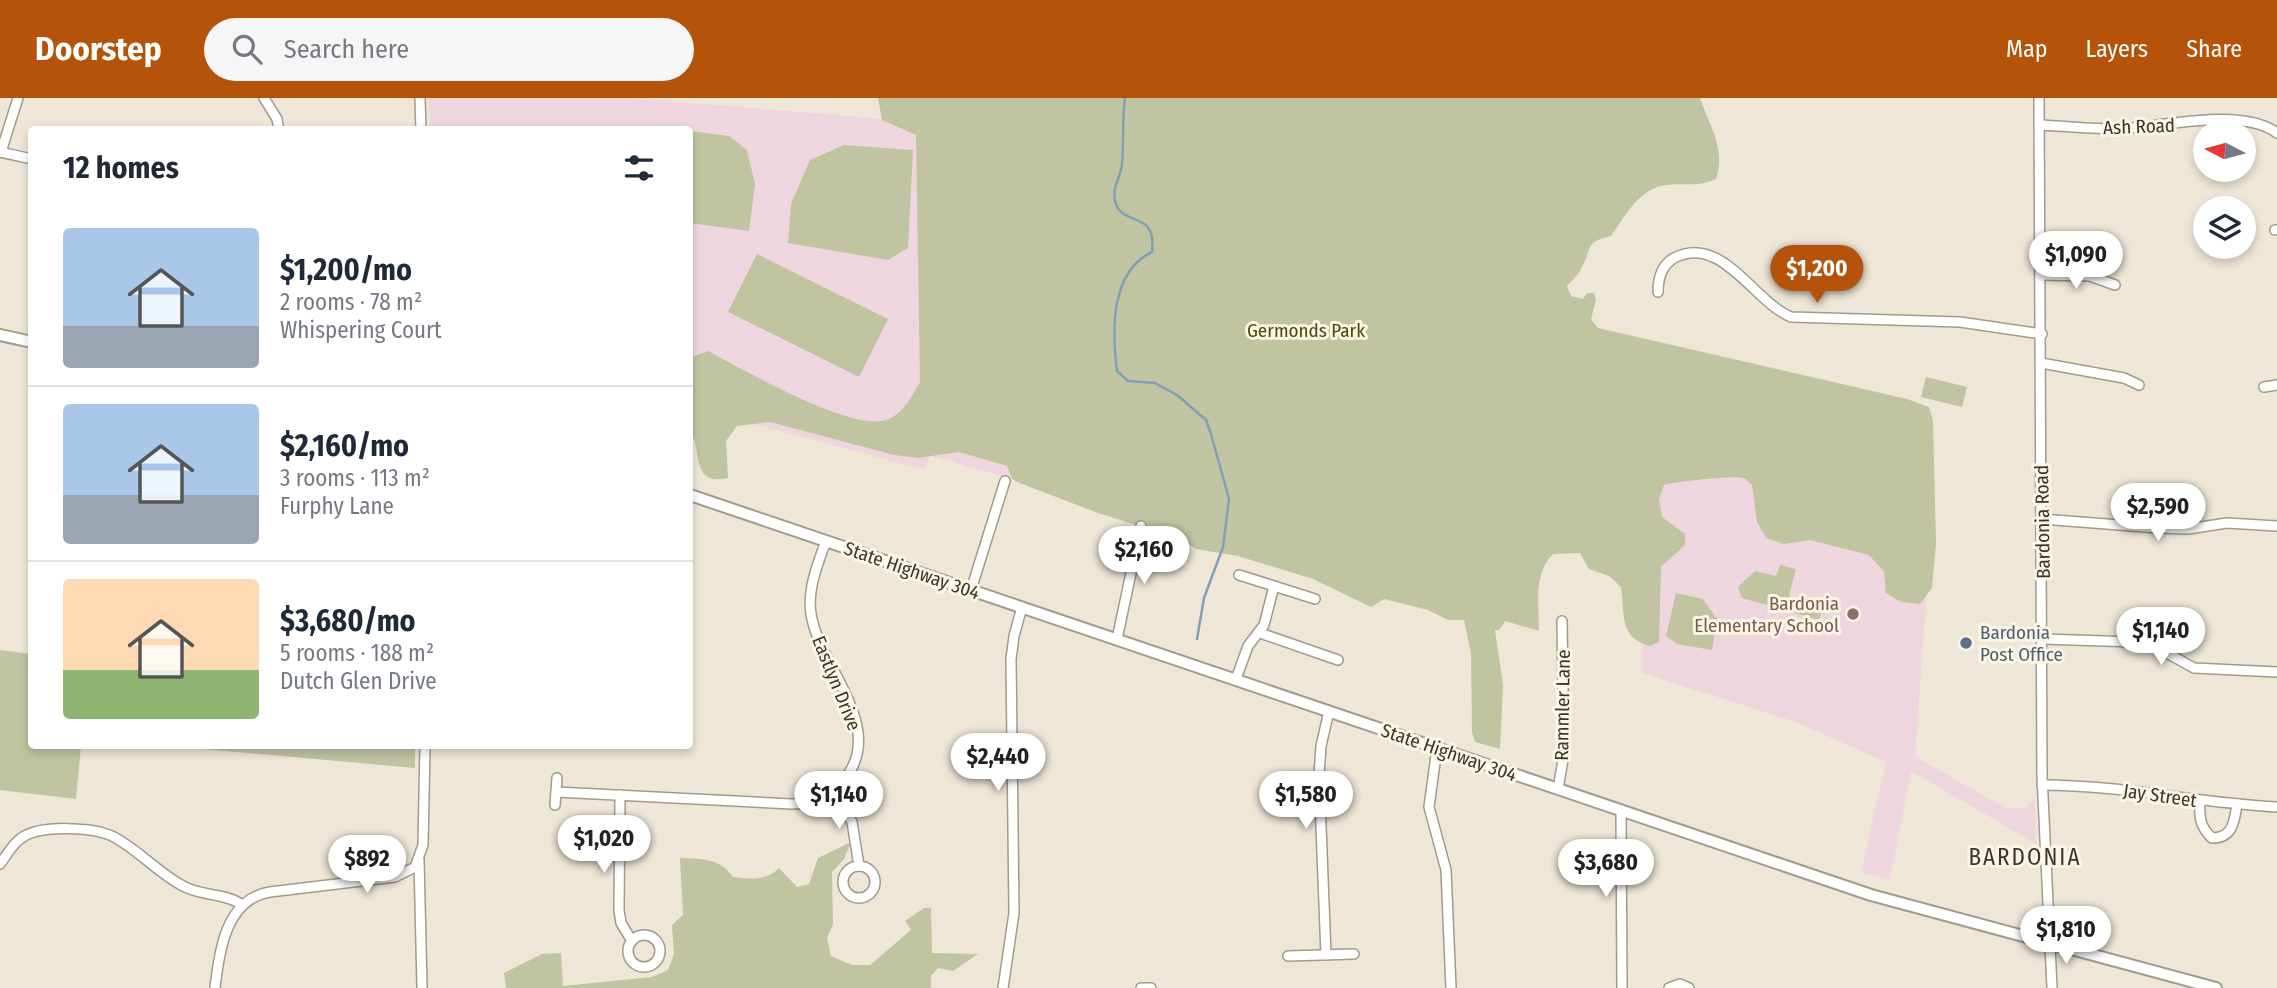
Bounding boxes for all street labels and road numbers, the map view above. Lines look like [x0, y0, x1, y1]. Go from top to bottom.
street label: Ash Road [2103, 114, 2175, 139]
street label: Bardonia Road [2030, 465, 2055, 579]
street label: State Highway 304 [841, 537, 983, 604]
street label: Eastlyn Drive [807, 633, 866, 734]
street label: Rammler Lane [1550, 649, 1575, 761]
street label: State Highway 304 [1378, 719, 1520, 786]
street label: Jay Street [2122, 779, 2199, 812]

